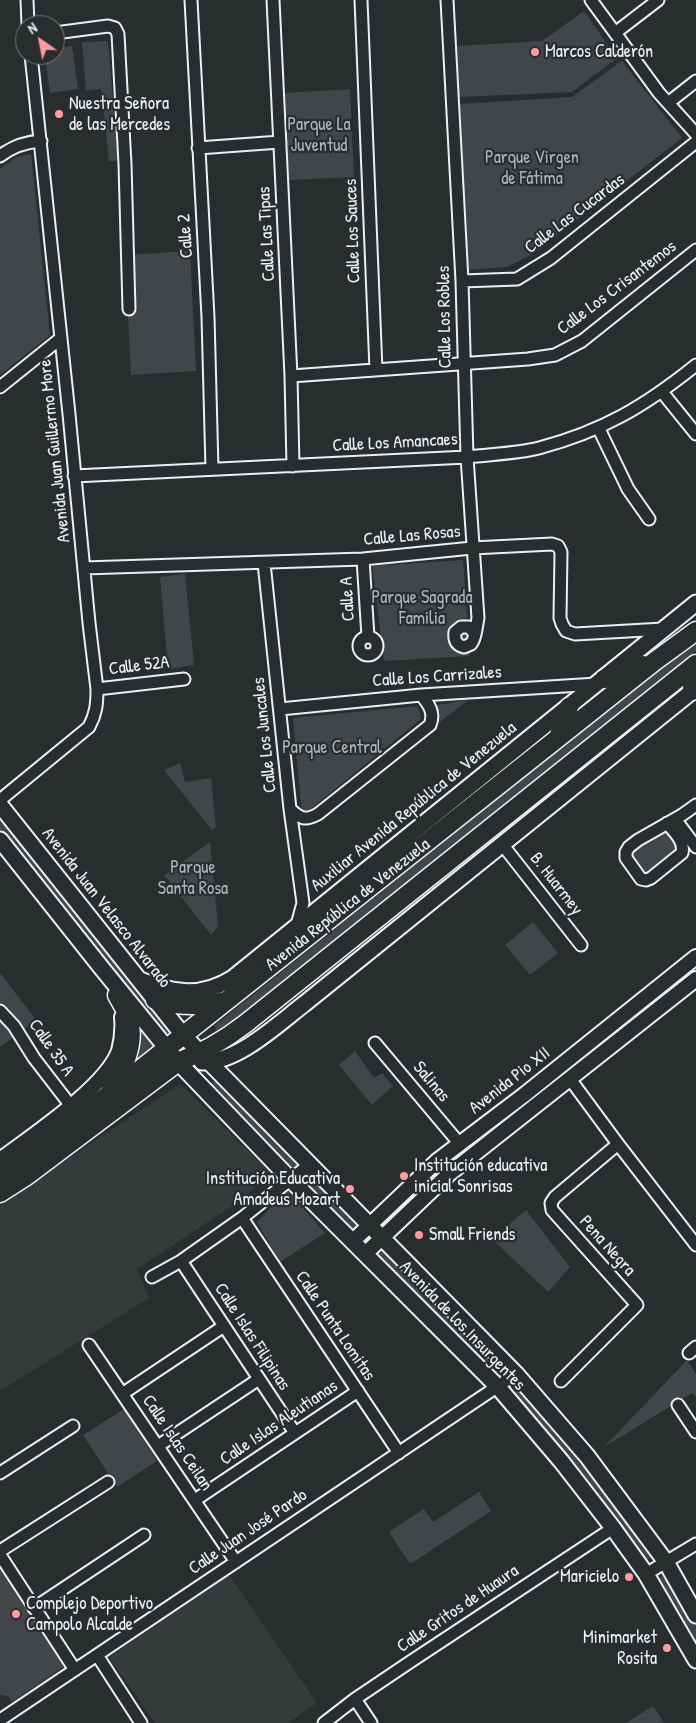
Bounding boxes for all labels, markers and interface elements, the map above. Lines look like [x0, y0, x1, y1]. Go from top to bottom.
north arrow [15, 15, 65, 65]
text: N [24, 18, 40, 38]
place label: Marcos Calderón [545, 41, 653, 63]
marker: Marcos Calderón [529, 46, 541, 58]
place label: Nuestra Señora de las Mercedes [69, 93, 170, 136]
marker: Nuestra Señora de las Mercedes [53, 108, 65, 120]
park label: Parque La Juventud [287, 114, 351, 156]
park label: Parque Virgen de Fátima [485, 147, 579, 190]
street label: Calle Las Cucardas [521, 169, 629, 259]
street label: Calle Los Sauces [340, 178, 366, 284]
street label: Calle Las Tipas [254, 186, 280, 282]
street label: Calle 2 [174, 213, 198, 259]
street label: Calle Los Crisantemos [553, 236, 681, 340]
street label: Calle Los Robles [433, 265, 457, 369]
street label: Avenida Juan Guillermo More [35, 358, 75, 544]
street label: Calle Los Amancaes [332, 429, 458, 457]
street label: Calle Las Rosas [363, 521, 461, 551]
street label: Calle A [336, 576, 360, 622]
park label: Parque Sagrada Familia [372, 587, 472, 630]
street label: Calle 52A [108, 652, 170, 680]
street label: Calle Los Carrizales [372, 662, 502, 692]
street label: Calle Los Juncales [248, 676, 282, 794]
street label: Auxiliar Avenida República de Venezuela [307, 717, 521, 897]
park label: Parque Central [282, 737, 382, 759]
street label: Avenida Juan Velasco Alvarado [37, 824, 175, 992]
street label: Avenida República de Venezuela [261, 834, 435, 976]
street label: B. Huarmey [525, 848, 587, 920]
park label: Parque Santa Rosa [158, 857, 228, 900]
street label: Calle 35 A [24, 1015, 78, 1081]
street label: Avenida Pio XII [465, 1043, 555, 1119]
street label: Salinas [408, 1057, 454, 1107]
place label: Institución educativa inicial Sonrisas [414, 1155, 547, 1198]
place label: Institución Educativa Amadeus Mozart [206, 1168, 340, 1210]
marker: Institución educativa inicial Sonrisas [398, 1170, 410, 1182]
marker: Institución Educativa Amadeus Mozart [344, 1183, 356, 1195]
street label: Pena Negra [574, 1211, 640, 1281]
place label: Small Friends [429, 1224, 515, 1246]
marker: Small Friends [413, 1229, 425, 1241]
street label: Avenida de los Insurgentes [394, 1257, 530, 1395]
street label: Calle Punta Lomitas [290, 1267, 380, 1385]
street label: Calle Islas Filipinas [209, 1279, 295, 1395]
street label: Calle Islas Aleutianas [216, 1376, 342, 1470]
street label: Calle Islas Ceilan [137, 1391, 217, 1495]
street label: Calle Juan José Pardo [185, 1484, 311, 1580]
street label: Calle Gritos de Huaura [393, 1560, 523, 1658]
place label: Maricielo [560, 1566, 619, 1588]
marker: Maricielo [623, 1571, 635, 1583]
place label: Complejo Deportivo Campolo Alcalde [26, 1593, 153, 1636]
marker: Complejo Deportivo Campolo Alcalde [10, 1608, 22, 1620]
place label: Minimarket Rosita [583, 1627, 657, 1670]
marker: Minimarket Rosita [661, 1642, 673, 1654]

